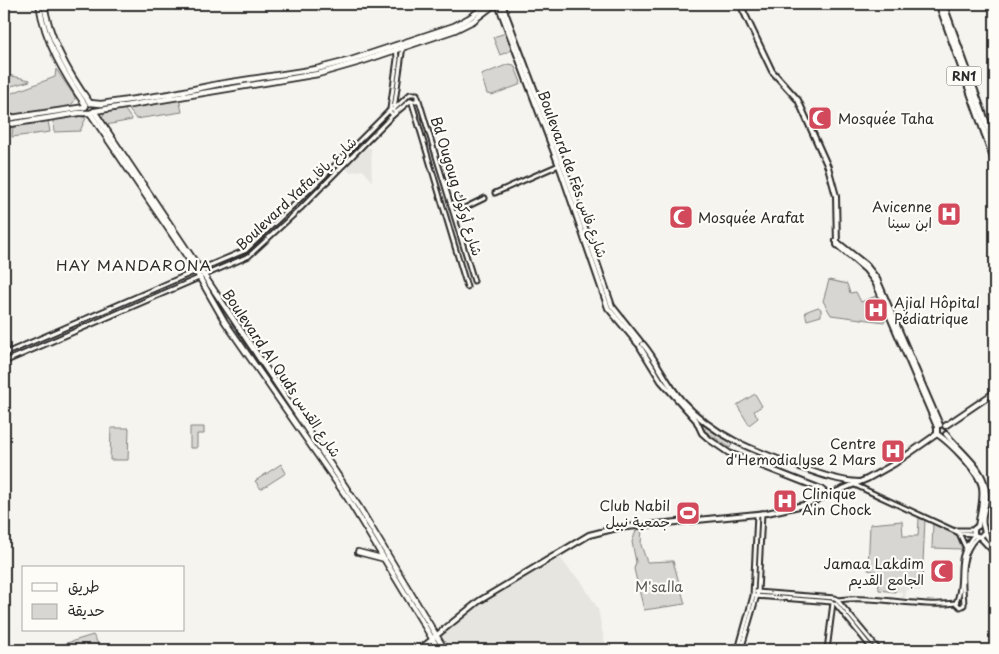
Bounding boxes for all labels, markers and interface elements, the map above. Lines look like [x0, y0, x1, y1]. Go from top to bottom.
road number: RN1 [946, 66, 982, 85]
street label: Boulevard de Fès شارع فاس [533, 87, 613, 261]
mosque icon: Mosquée Taha [807, 105, 833, 131]
place label: Mosquée Taha [838, 108, 934, 129]
street label: Bd Ougoug شارع أوكوك [426, 114, 488, 258]
street label: Boulevard Yafa شارع يافا [231, 131, 361, 255]
place label: Avicenne ابن سينا [872, 196, 932, 233]
hospital icon: Avicenne ابن سينا [936, 201, 962, 227]
mosque icon: Mosquée Arafat [668, 204, 694, 230]
place label: Mosquée Arafat [698, 207, 805, 228]
district label: HAY MANDARONA [56, 253, 212, 276]
street label: Boulevard Al Quds شارع القدس [218, 285, 346, 461]
place label: Ajial Hôpital Pédiatrique [894, 292, 980, 329]
hospital icon: Ajial Hôpital Pédiatrique [863, 297, 889, 323]
place label: Centre d'Hemodialyse 2 Mars [726, 433, 876, 470]
hospital icon: Centre d'Hemodialyse 2 Mars [880, 438, 906, 464]
place label: Clinique Ain Chock [802, 483, 872, 520]
hospital icon: Clinique Ain Chock [772, 488, 798, 514]
place label: Club Nabil جمعية نبيل [599, 495, 670, 532]
sports icon: Club Nabil جمعية نبيل [675, 500, 701, 526]
place label: Jamaa Lakdim الجامع القديم [823, 553, 924, 591]
mosque icon: Jamaa Lakdim الجامع القديم [929, 558, 955, 584]
legend [22, 566, 185, 632]
text: طريق [68, 574, 100, 597]
park label: M'salla [635, 576, 683, 597]
text: حديقة [68, 598, 105, 621]

